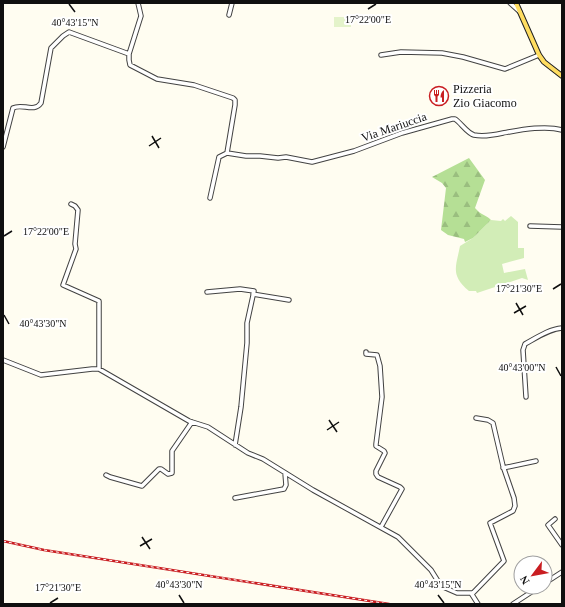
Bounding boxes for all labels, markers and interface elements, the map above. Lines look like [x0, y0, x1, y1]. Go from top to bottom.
text: 17°22'00"E [345, 14, 391, 25]
text: 40°43'15"N [51, 17, 99, 28]
place label: Pizzeria Zio Giacomo [453, 82, 517, 110]
restaurant icon: Pizzeria Zio Giacomo [428, 85, 450, 107]
street label: Via Mariuccia [359, 109, 429, 145]
text: 17°22'00"E [23, 226, 69, 237]
text: 17°21'30"E [496, 283, 542, 294]
text: 40°43'30"N [19, 318, 67, 329]
text: 40°43'00"N [498, 362, 546, 373]
north arrow [513, 555, 553, 595]
text: N [517, 574, 532, 587]
text: 40°43'30"N [155, 579, 203, 590]
text: 40°43'15"N [414, 579, 462, 590]
text: 17°21'30"E [35, 582, 81, 593]

